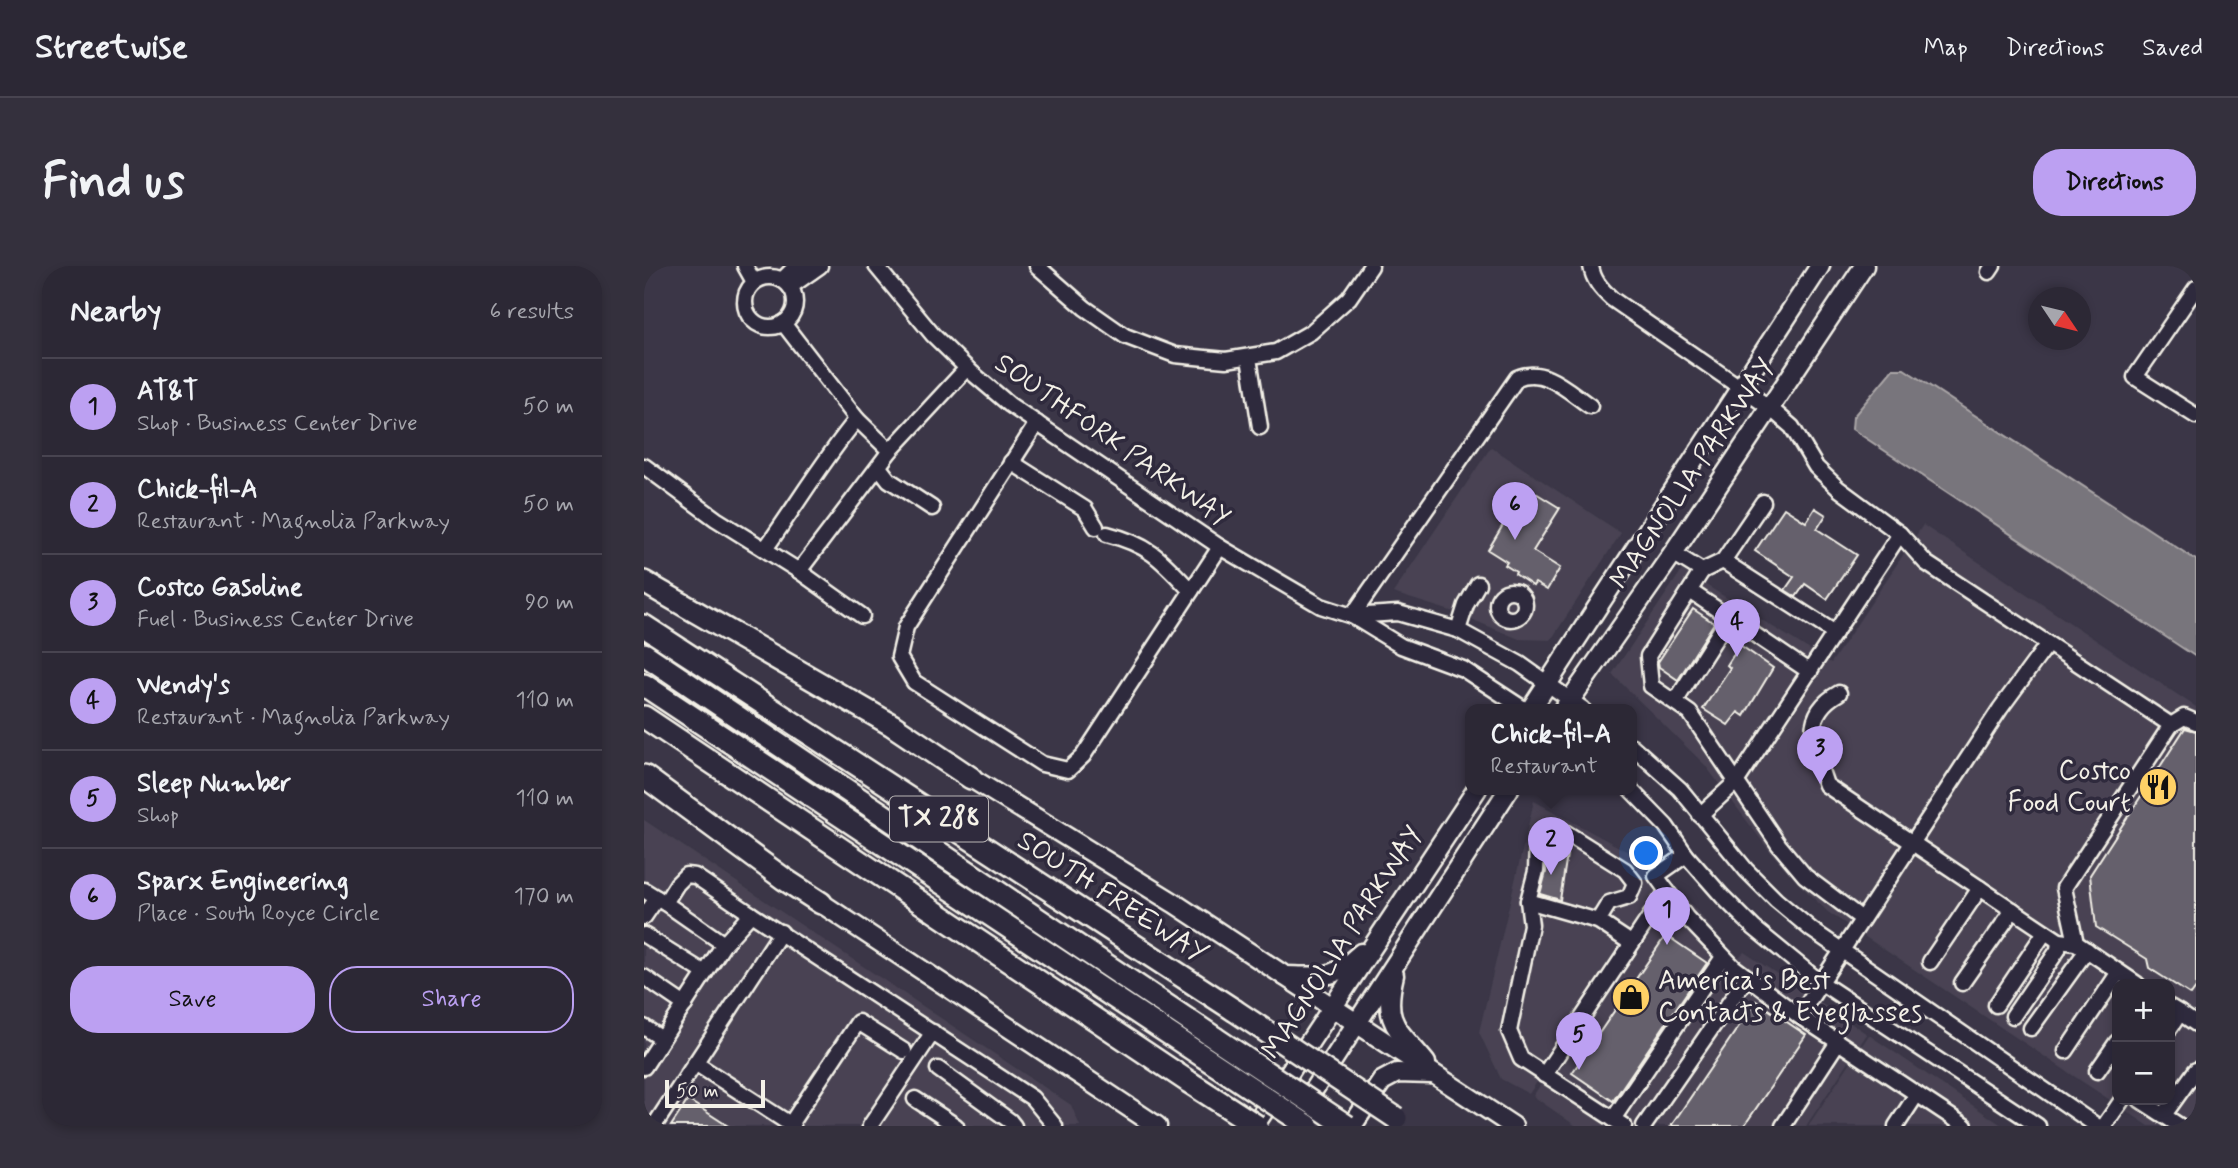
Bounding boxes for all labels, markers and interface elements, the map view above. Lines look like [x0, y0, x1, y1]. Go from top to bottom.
text: Streetwise [35, 26, 188, 70]
text: Map [1924, 33, 1968, 64]
text: Directions [2006, 33, 2104, 64]
text: Saved [2142, 33, 2203, 64]
button: Directions [2033, 149, 2196, 216]
text: Find us [42, 150, 185, 215]
north arrow [2028, 287, 2091, 350]
text: Nearby [70, 292, 161, 331]
text: 6 results [490, 297, 574, 327]
street label: SOUTHFORK PARKWAY [987, 346, 1237, 536]
street label: MAGNOLIA PARKWAY [1602, 351, 1784, 597]
text: AT&T [137, 375, 198, 409]
text: 1 [88, 392, 98, 422]
text: 50 m [523, 392, 574, 422]
text: Shop · Business Center Drive [137, 409, 418, 439]
text: Chick-fil-A [137, 473, 258, 507]
pin: 6 [1492, 482, 1538, 540]
text: 2 [87, 490, 99, 520]
text: 50 m [523, 490, 574, 520]
text: Restaurant · Magnolia Parkway [137, 507, 450, 537]
text: Costco Gasoline [137, 571, 303, 605]
text: 3 [88, 588, 98, 618]
text: 90 m [525, 588, 574, 618]
pin: 4 [1714, 599, 1760, 657]
text: Fuel · Business Center Drive [137, 605, 414, 635]
text: Wendy's [137, 669, 230, 703]
text: 4 [86, 686, 100, 716]
text: 110 m [515, 686, 574, 716]
text: Restaurant · Magnolia Parkway [137, 703, 450, 733]
popup [1465, 704, 1637, 795]
text: Chick-fil-A [1491, 718, 1611, 752]
pin: 3 [1797, 726, 1843, 784]
text: Restaurant [1491, 752, 1598, 782]
place label: Costco Food Court [2008, 753, 2131, 822]
restaurant icon: Costco Food Court [2137, 766, 2179, 808]
text: Sleep Number [137, 767, 291, 801]
text: 5 [86, 784, 100, 814]
text: 110 m [515, 784, 574, 814]
road number: TX 288 [890, 796, 988, 842]
text: Shop [137, 801, 179, 831]
pin: 2 [1528, 817, 1574, 875]
street label: MAGNOLIA PARKWAY [1254, 819, 1432, 1067]
street label: SOUTH FREEWAY [1010, 823, 1214, 973]
your location [1629, 836, 1663, 870]
text: Sparx Engineering [137, 865, 348, 899]
text: 6 [87, 882, 99, 912]
text: 170 m [514, 882, 574, 912]
pin: 1 [1644, 887, 1690, 945]
text: Place · South Royce Circle [137, 899, 380, 929]
place label: America's Best Contacts & Eyeglasses [1658, 963, 1922, 1035]
button: Save [70, 966, 315, 1033]
button: Share [329, 966, 574, 1033]
shop icon: America's Best Contacts & Eyeglasses [1610, 976, 1652, 1018]
map controls [2112, 979, 2175, 1105]
button: + [2112, 979, 2175, 1042]
pin: 5 [1556, 1012, 1602, 1070]
button: − [2112, 1042, 2175, 1105]
scale bar [665, 1077, 765, 1109]
text: 50 m [676, 1079, 719, 1104]

